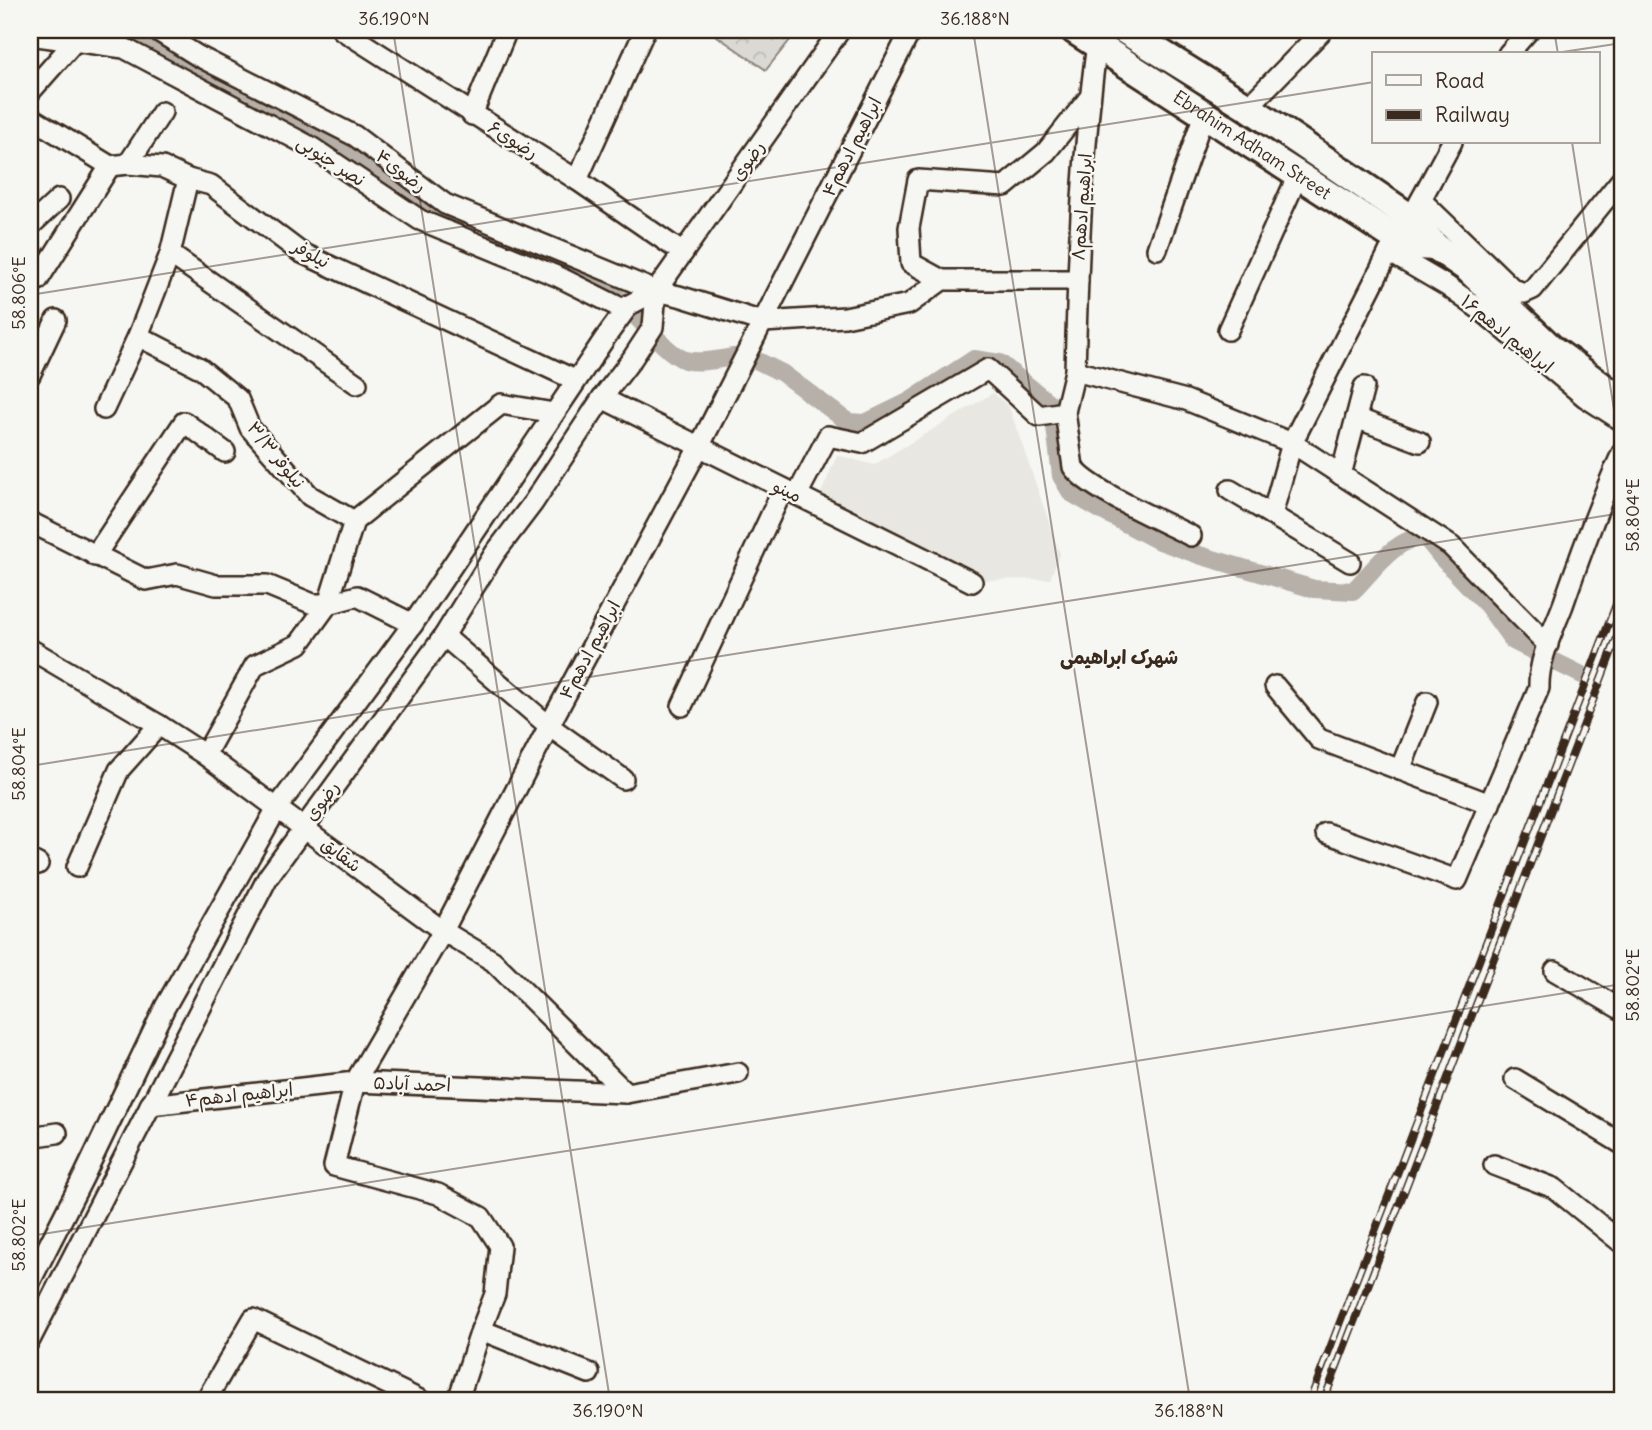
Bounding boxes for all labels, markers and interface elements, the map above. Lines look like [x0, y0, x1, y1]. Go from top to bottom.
text: 36.190°N [358, 7, 430, 30]
text: 36.188°N [940, 7, 1010, 30]
legend [1372, 52, 1600, 144]
text: Road [1435, 67, 1484, 94]
street label: Ebrahim Adham Street [1169, 85, 1336, 204]
street label: ابراهیم ادهم۴ [817, 93, 889, 202]
text: Railway [1435, 101, 1510, 128]
street label: رضوی۶ [484, 115, 543, 164]
street label: نصر جنوبی [292, 130, 370, 192]
street label: رضوی [726, 136, 770, 185]
street label: رضوی۴ [371, 144, 431, 197]
street label: ابراهیم ادهم۸ [1066, 152, 1100, 262]
street label: نیلوفر [286, 233, 334, 274]
text: 58.806°E [7, 256, 30, 330]
street label: ابراهیم ادهم۱۶ [1454, 289, 1558, 380]
street label: نیلوفر ۳/۳ [242, 417, 310, 493]
street label: مینو [768, 473, 805, 508]
text: 58.804°E [1621, 478, 1644, 552]
street label: ابراهیم ادهم۴ [554, 596, 628, 704]
district label: شهرک ابراهیمی [1060, 645, 1178, 670]
text: 58.804°E [7, 727, 30, 801]
street label: رضوی [299, 776, 344, 825]
street label: شقایق [317, 832, 366, 877]
text: 58.802°E [1621, 948, 1644, 1022]
street label: احمد آباد۵ [373, 1071, 451, 1096]
street label: ابراهیم ادهم۴ [184, 1077, 294, 1115]
text: 58.802°E [7, 1198, 30, 1272]
text: 36.190°N [572, 1399, 644, 1422]
text: 36.188°N [1154, 1399, 1224, 1422]

